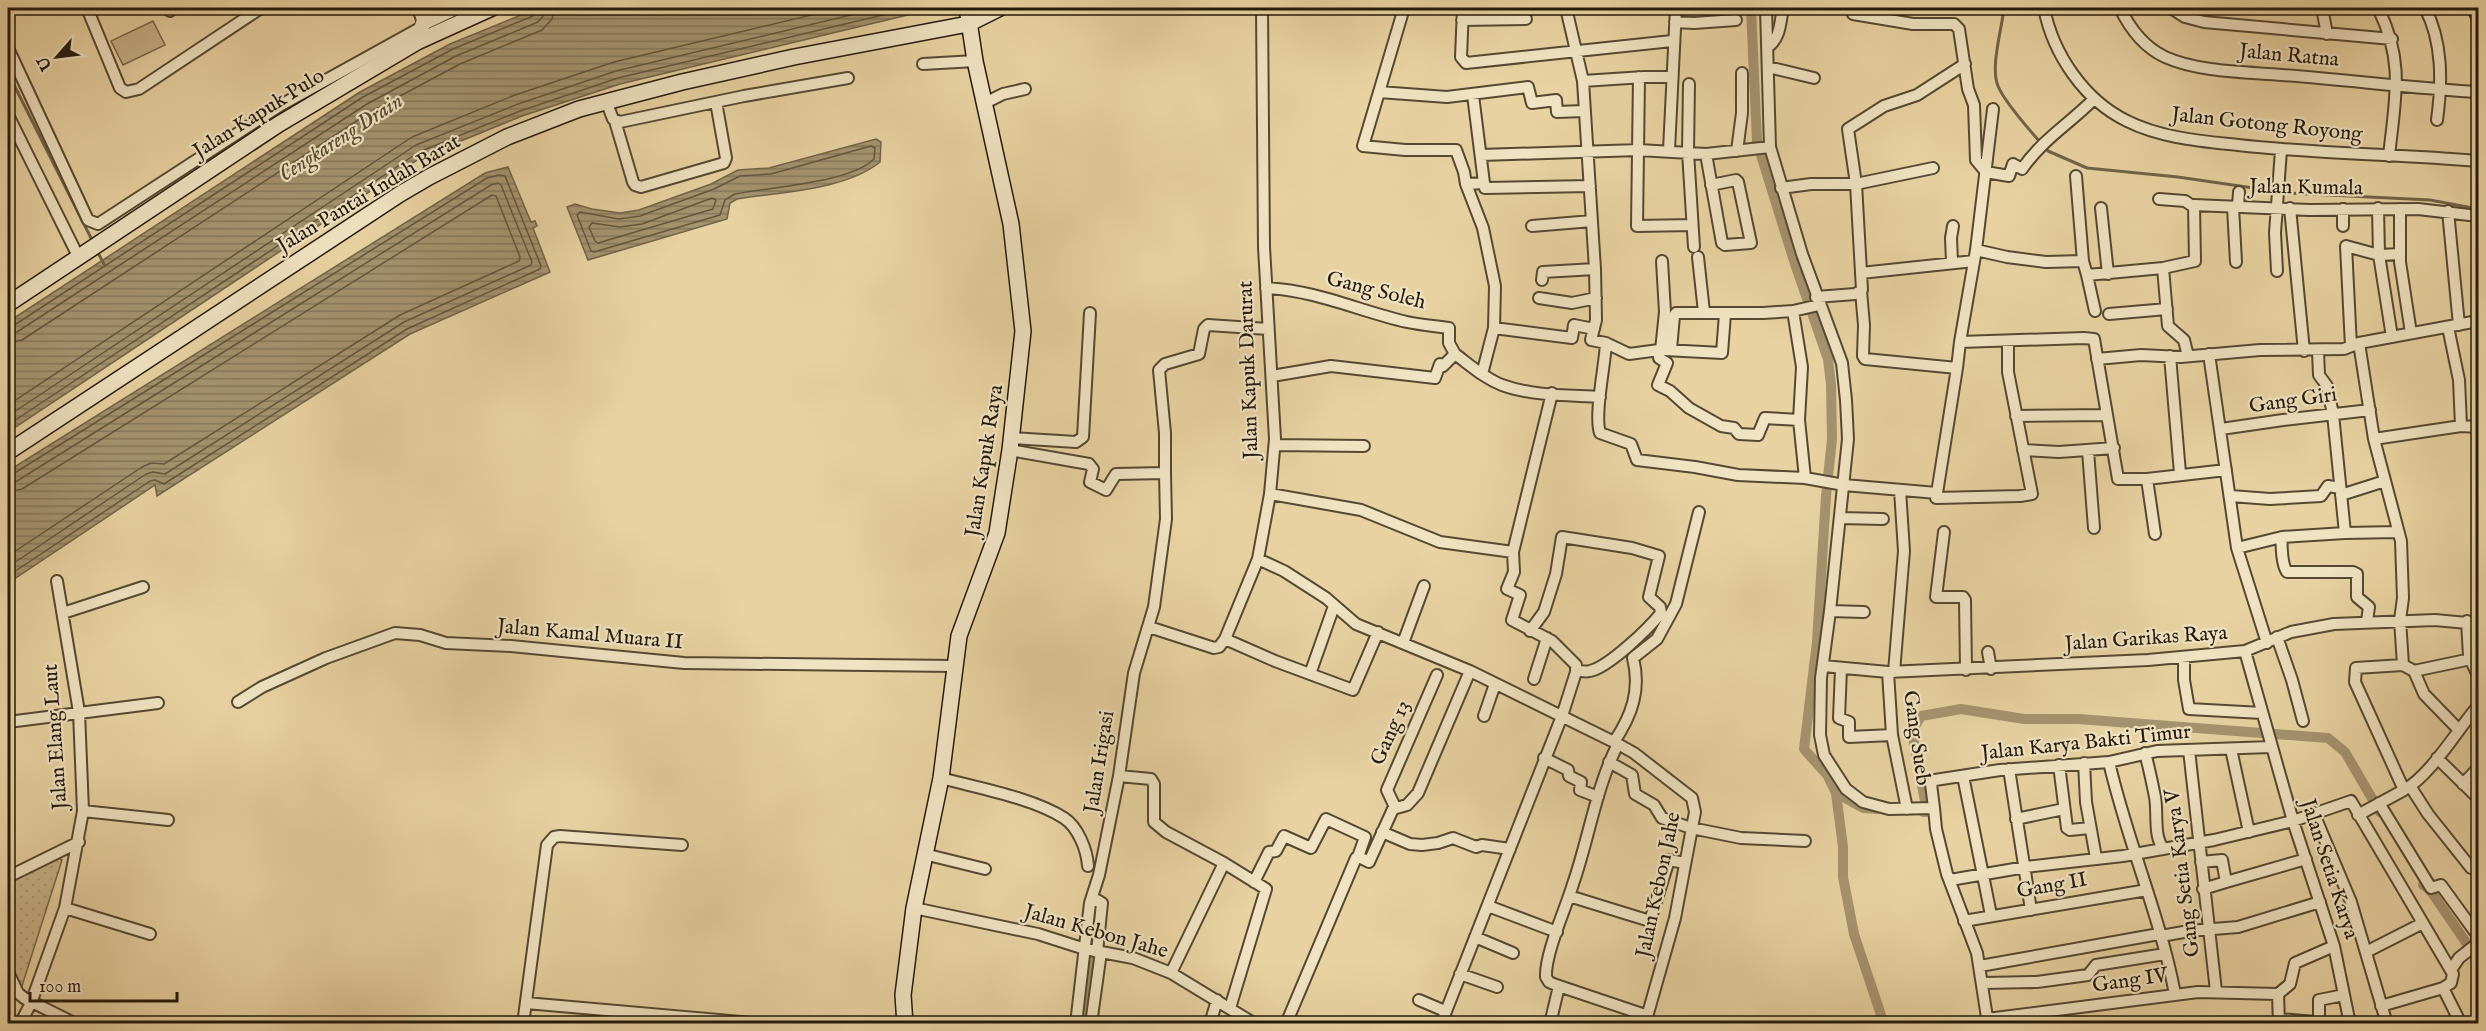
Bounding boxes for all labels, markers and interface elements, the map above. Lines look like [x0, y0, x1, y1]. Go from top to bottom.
north arrow [27, 27, 87, 87]
street label: Jalan Ratna [2236, 38, 2341, 74]
text: U [33, 52, 58, 75]
street label: Jalan Kapuk Pulo [187, 63, 330, 166]
water label: Cengkareng Drain [274, 87, 408, 189]
street label: Jalan Gotong Royong [2168, 101, 2365, 149]
street label: Jalan Pantai Indah Barat [270, 128, 466, 261]
street label: Jalan Kumala [2247, 173, 2364, 203]
street label: Gang Soleh [1324, 266, 1428, 316]
street label: Jalan Kapuk Darurat [1232, 280, 1266, 462]
street label: Gang Giri [2247, 381, 2339, 421]
street label: Jalan Kapuk Raya [959, 382, 1011, 541]
street label: Jalan Kamal Muara II [494, 613, 684, 657]
street label: Jalan Garikas Raya [2062, 620, 2229, 658]
street label: Jalan Elang Laut [37, 663, 75, 813]
street label: Gang Sueb [1896, 689, 1936, 787]
street label: Gang 13 [1365, 696, 1417, 770]
street label: Jalan Irigasi [1078, 709, 1121, 817]
street label: Jalan Karya Bakti Timur [1978, 719, 2192, 768]
street label: Gang Setia Karya V [2159, 786, 2207, 959]
street label: Jalan Setia Karya [2293, 794, 2365, 943]
street label: Jalan Kebon Jahe [1630, 809, 1688, 962]
street label: Gang II [2015, 867, 2089, 905]
street label: Jalan Kebon Jahe [1019, 898, 1171, 966]
street label: Gang IV [2091, 962, 2171, 1000]
scale bar [30, 965, 177, 1003]
text: 100 m [39, 976, 81, 999]

